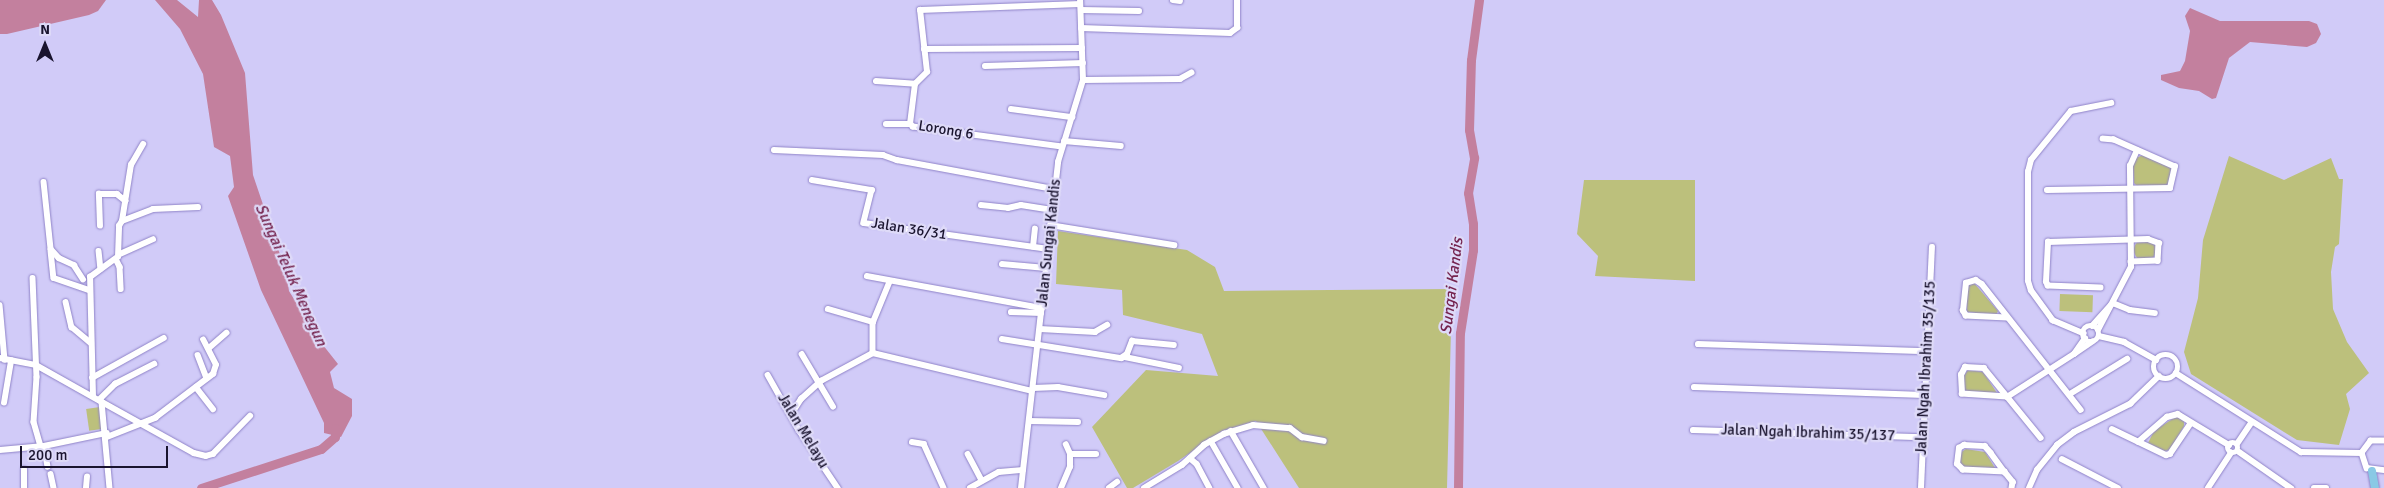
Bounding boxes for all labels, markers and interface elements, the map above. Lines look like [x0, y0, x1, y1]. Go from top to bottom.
north arrow [20, 20, 70, 70]
text: N [40, 21, 50, 38]
street label: Lorong 6 [917, 117, 975, 143]
street label: Jalan Sungai Kandis [1033, 178, 1065, 308]
water label: Sungai Teluk Menegun [251, 201, 331, 349]
street label: Jalan 36/31 [870, 214, 948, 244]
water label: Sungai Kandis [1437, 237, 1467, 335]
street label: Jalan Ngah Ibrahim 35/135 [1912, 281, 1940, 455]
street label: Jalan Melayu [774, 390, 832, 472]
street label: Jalan Ngah Ibrahim 35/137 [1721, 421, 1895, 445]
scale bar [22, 436, 170, 468]
text: 200 m [28, 446, 68, 464]

